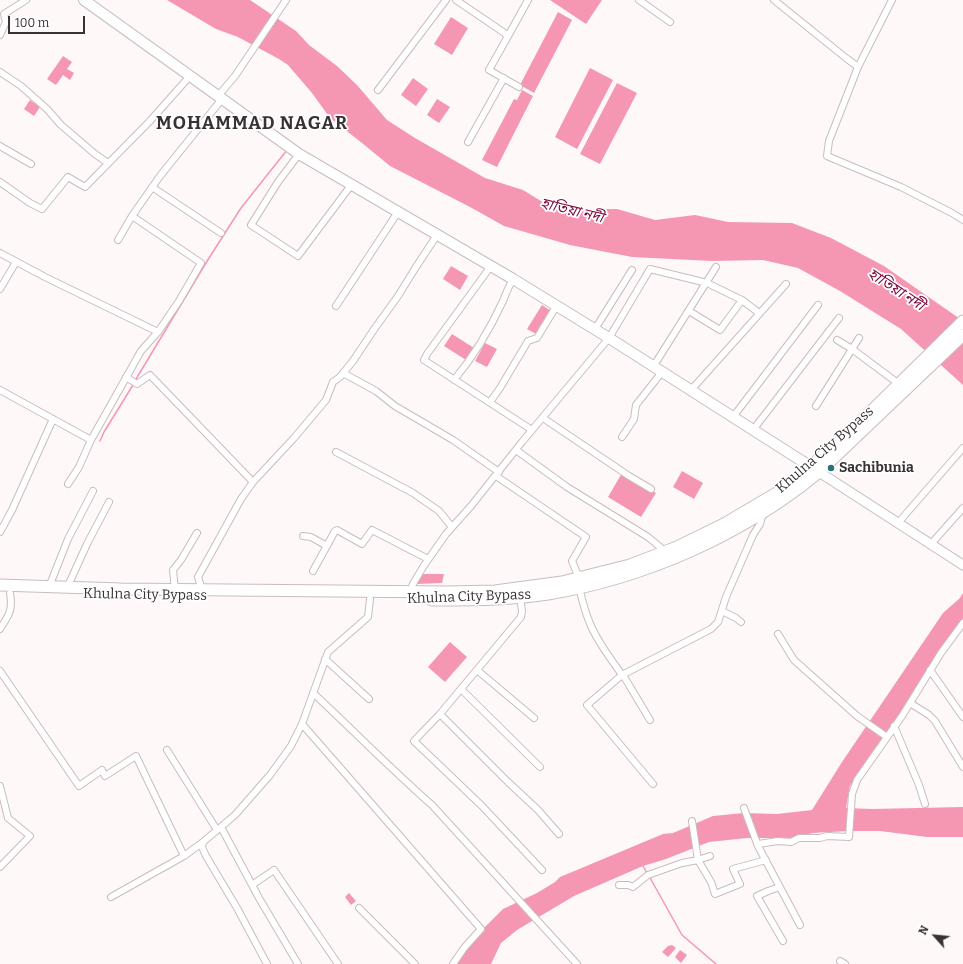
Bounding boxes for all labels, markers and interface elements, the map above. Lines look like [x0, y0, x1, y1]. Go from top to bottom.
scale bar [10, 8, 87, 34]
text: 100 m [15, 16, 49, 30]
district label: MOHAMMAD NAGAR [156, 113, 348, 135]
water label: হাতিয়া নদী [539, 195, 605, 227]
water label: হাতিয়া নদী [864, 265, 928, 315]
street label: Khulna City Bypass [773, 403, 877, 497]
place label: Sachibunia [839, 460, 914, 476]
marker: Sachibunia [826, 463, 836, 473]
street label: Khulna City Bypass [83, 586, 207, 604]
street label: Khulna City Bypass [407, 586, 531, 608]
north arrow [915, 916, 955, 956]
text: N [916, 924, 932, 937]

